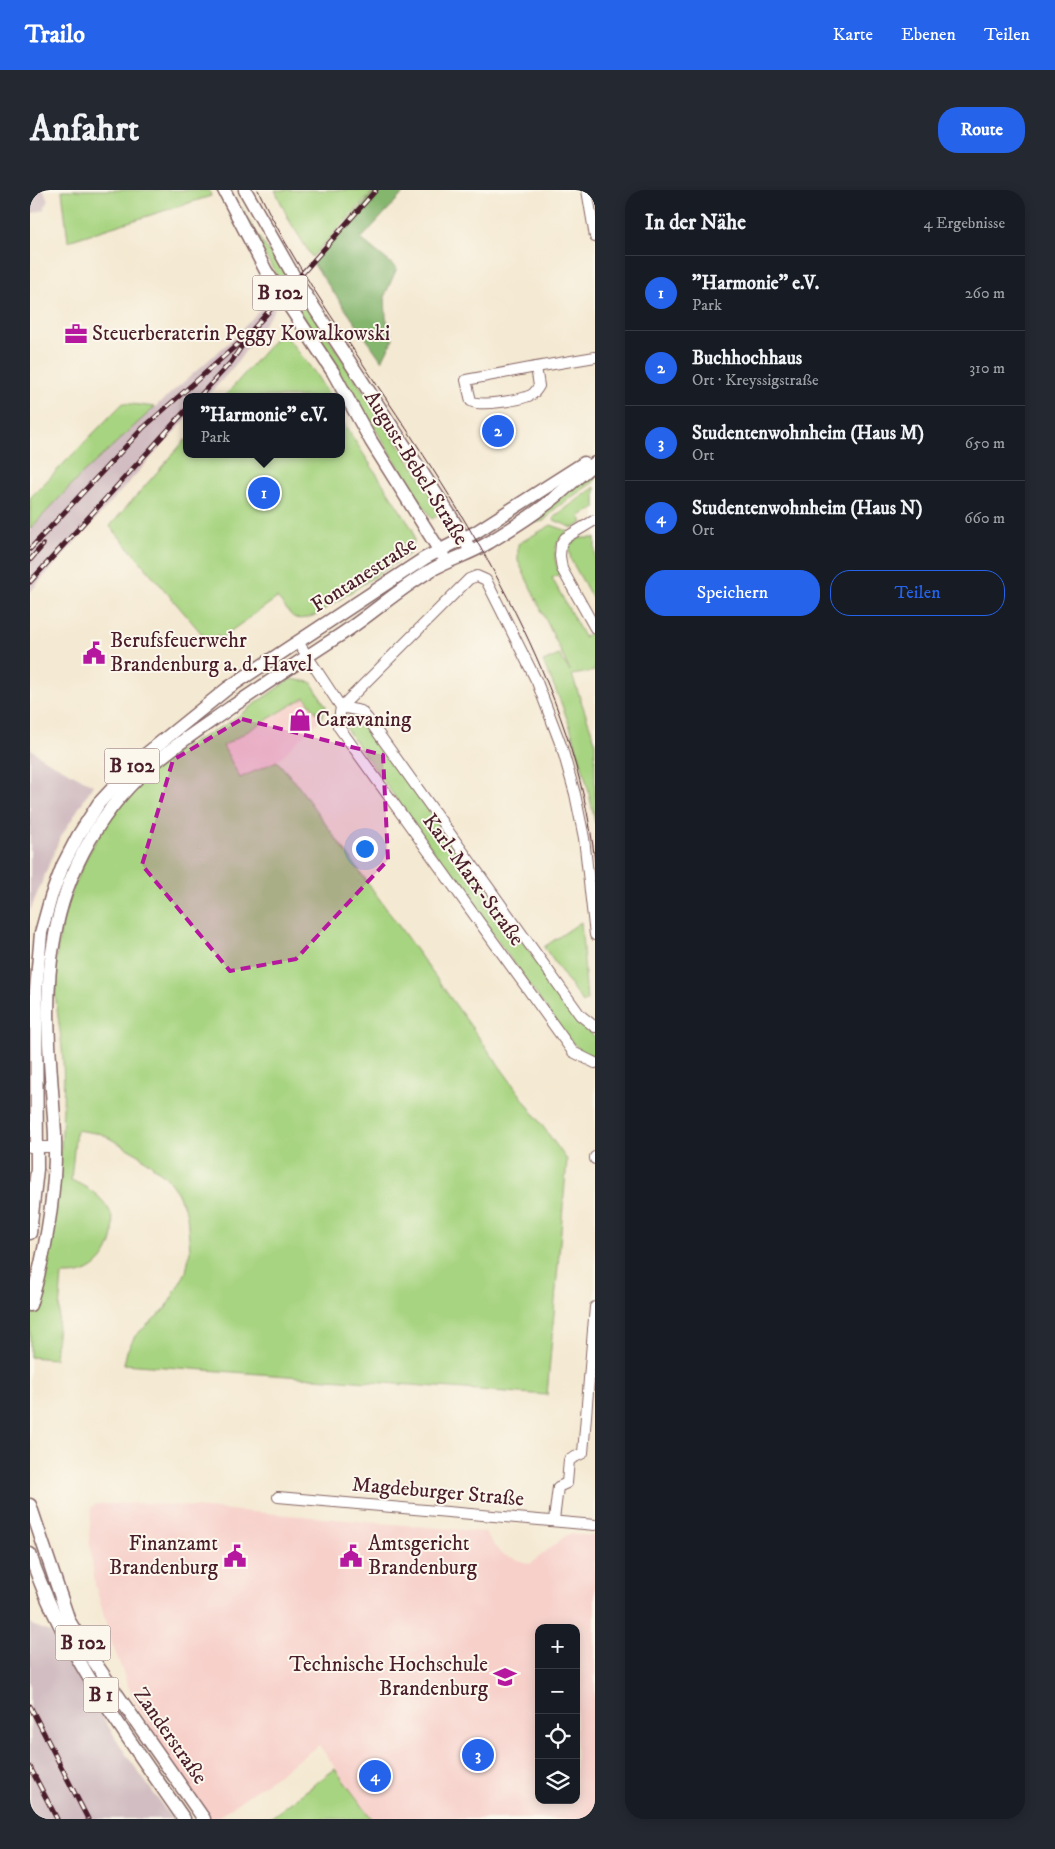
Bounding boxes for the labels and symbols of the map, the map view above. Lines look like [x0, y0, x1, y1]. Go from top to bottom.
road number: B 102 [252, 276, 308, 310]
office icon: Steuerberaterin Peggy Kowalkowski [63, 321, 89, 347]
place label: Steuerberaterin Peggy Kowalkowski [92, 321, 390, 347]
street label: August-Bebel-Straße [358, 386, 474, 550]
pin: 2 [482, 412, 514, 450]
pin: 1 [248, 474, 280, 512]
street label: Fontanestraße [306, 531, 422, 619]
place label: Berufsfeuerwehr Brandenburg a. d. Havel [110, 628, 314, 678]
public building icon: Berufsfeuerwehr Brandenburg a. d. Havel [81, 640, 107, 666]
shop icon: Caravaning [287, 707, 313, 733]
place label: Caravaning [316, 707, 412, 733]
road number: B 102 [104, 748, 160, 784]
street label: Karl-Marx-Straße [416, 809, 530, 951]
your location [352, 836, 378, 862]
street label: Magdeburger Straße [351, 1472, 525, 1512]
place label: Finanzamt Brandenburg [109, 1531, 219, 1581]
place label: Amtsgericht Brandenburg [368, 1531, 478, 1581]
public building icon: Finanzamt Brandenburg [222, 1543, 248, 1569]
public building icon: Amtsgericht Brandenburg [338, 1543, 364, 1569]
road number: B 102 [56, 1626, 110, 1660]
place label: Technische Hochschule Brandenburg [289, 1652, 489, 1702]
school or university icon: Technische Hochschule Brandenburg [492, 1664, 518, 1690]
road number: B 1 [84, 1678, 118, 1712]
street label: Zanderstraße [127, 1683, 213, 1790]
pin: 3 [462, 1736, 494, 1774]
pin: 4 [359, 1757, 391, 1795]

